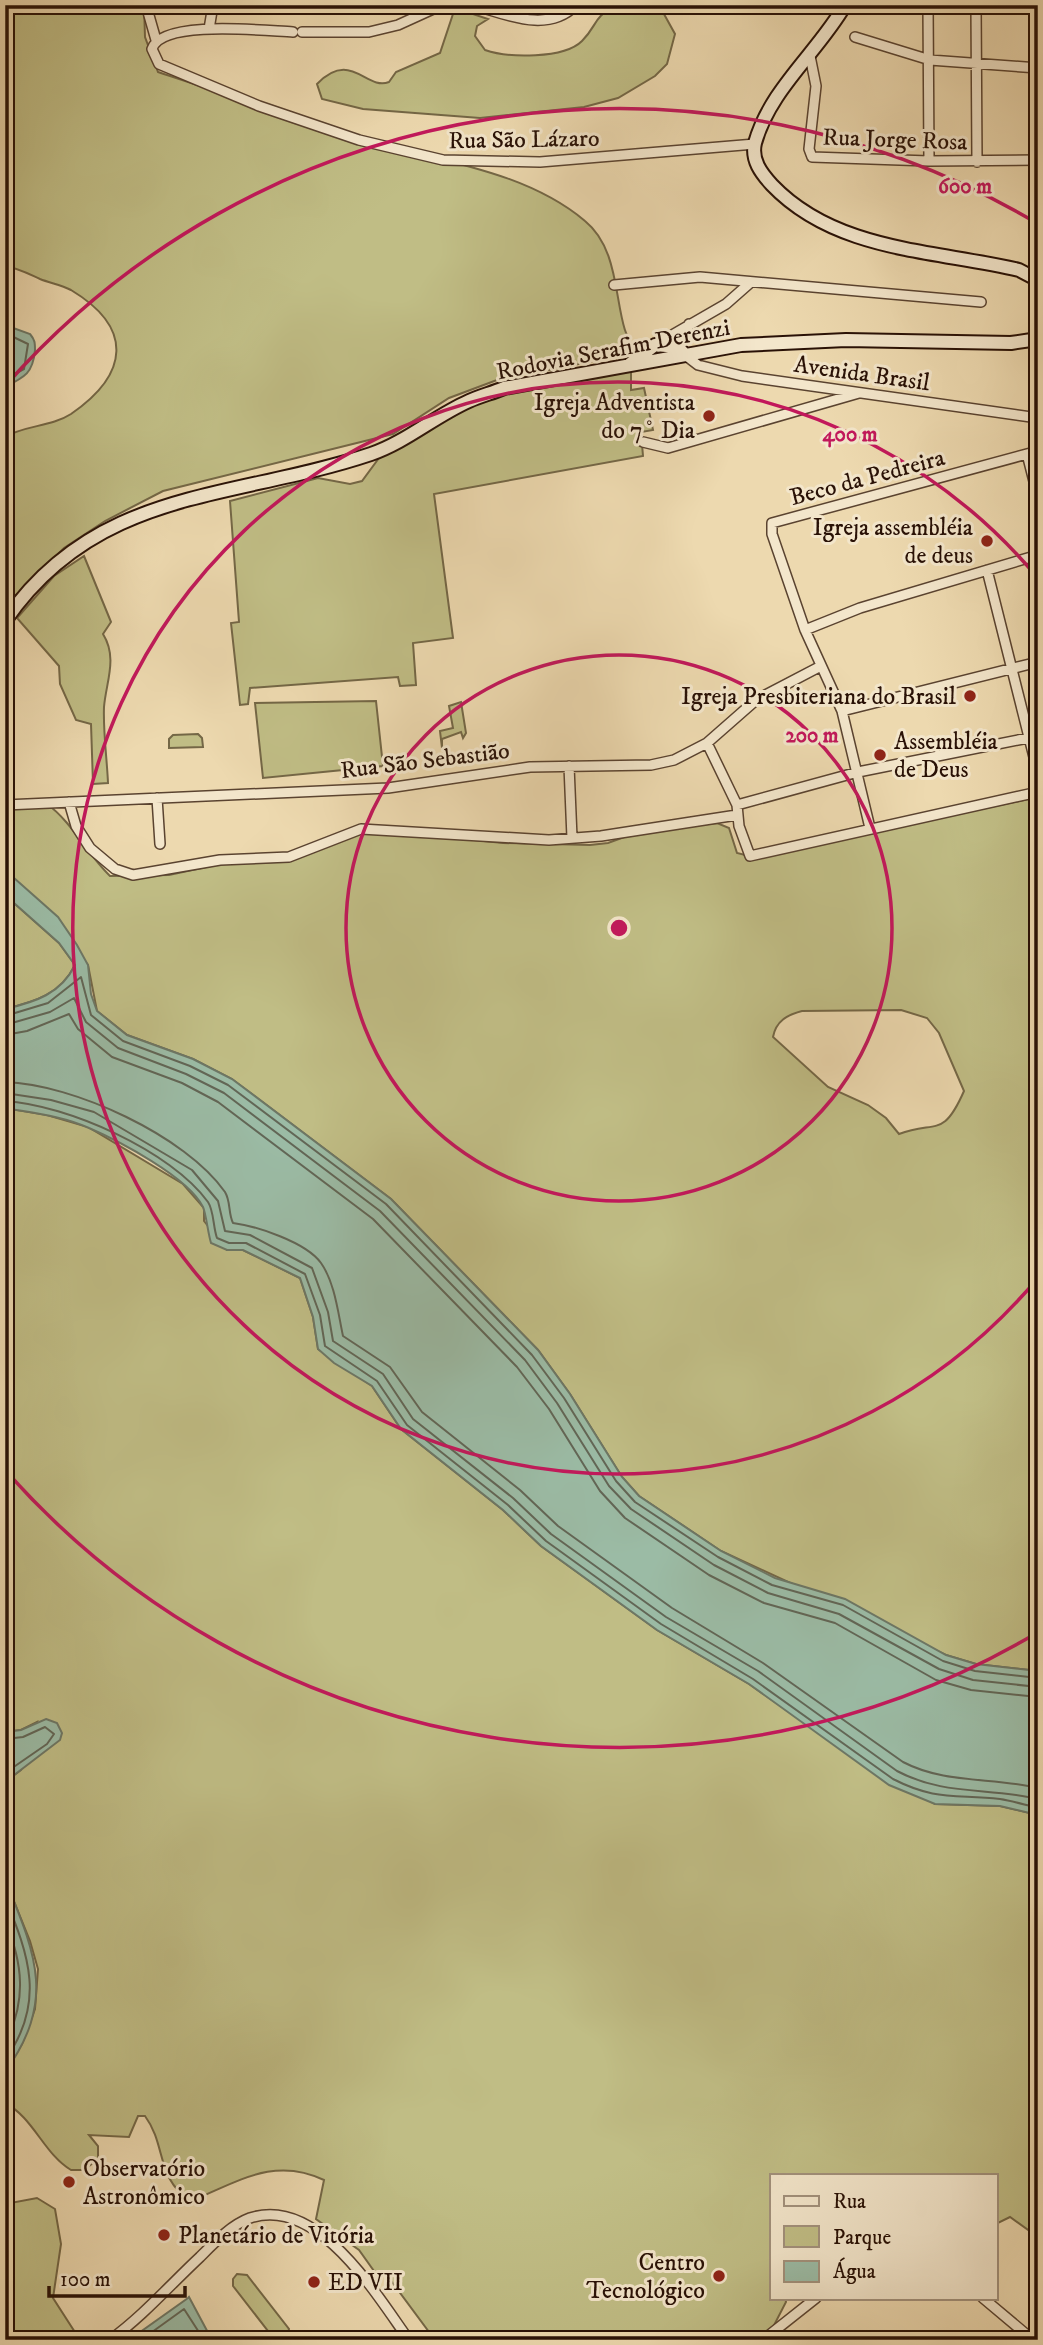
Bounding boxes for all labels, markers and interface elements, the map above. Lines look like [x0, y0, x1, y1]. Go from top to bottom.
street label: Rua Jorge Rosa [822, 122, 969, 158]
street label: Rua São Lázaro [448, 124, 600, 156]
text: 600 m [938, 174, 992, 200]
street label: Rodovia Serafim Derenzi [494, 313, 733, 387]
street label: Avenida Brasil [792, 350, 933, 398]
place label: Igreja Adventista do 7˚ Dia [534, 388, 696, 446]
marker: Igreja Adventista do 7˚ Dia [701, 408, 717, 424]
text: 400 m [823, 422, 878, 448]
street label: Beco da Pedreira [786, 443, 949, 513]
place label: Igreja assembléia de deus [813, 513, 974, 571]
marker: Igreja assembléia de deus [979, 533, 995, 549]
place label: Igreja Presbiteriana do Brasil [681, 682, 957, 712]
marker: Igreja Presbiteriana do Brasil [962, 688, 978, 704]
text: 200 m [785, 723, 839, 749]
place label: Assembléia de Deus [894, 727, 999, 785]
street label: Rua São Sebastião [339, 736, 511, 786]
marker: Assembléia de Deus [872, 747, 888, 763]
centre of rings [607, 916, 631, 940]
place label: Observatório Astronômico [83, 2154, 205, 2212]
marker: Observatório Astronômico [61, 2174, 77, 2190]
legend [770, 2174, 998, 2300]
text: Rua [833, 2189, 866, 2215]
place label: Planetário de Vitória [178, 2221, 375, 2251]
text: Parque [833, 2225, 891, 2251]
marker: Planetário de Vitória [156, 2227, 172, 2243]
place label: Centro Tecnológico [586, 2248, 705, 2306]
scale bar [49, 2254, 186, 2298]
text: Água [833, 2257, 876, 2285]
text: 100 m [60, 2267, 111, 2293]
place label: ED VII [328, 2268, 403, 2298]
marker: Centro Tecnológico [711, 2268, 727, 2284]
marker: ED VII [306, 2274, 322, 2290]

